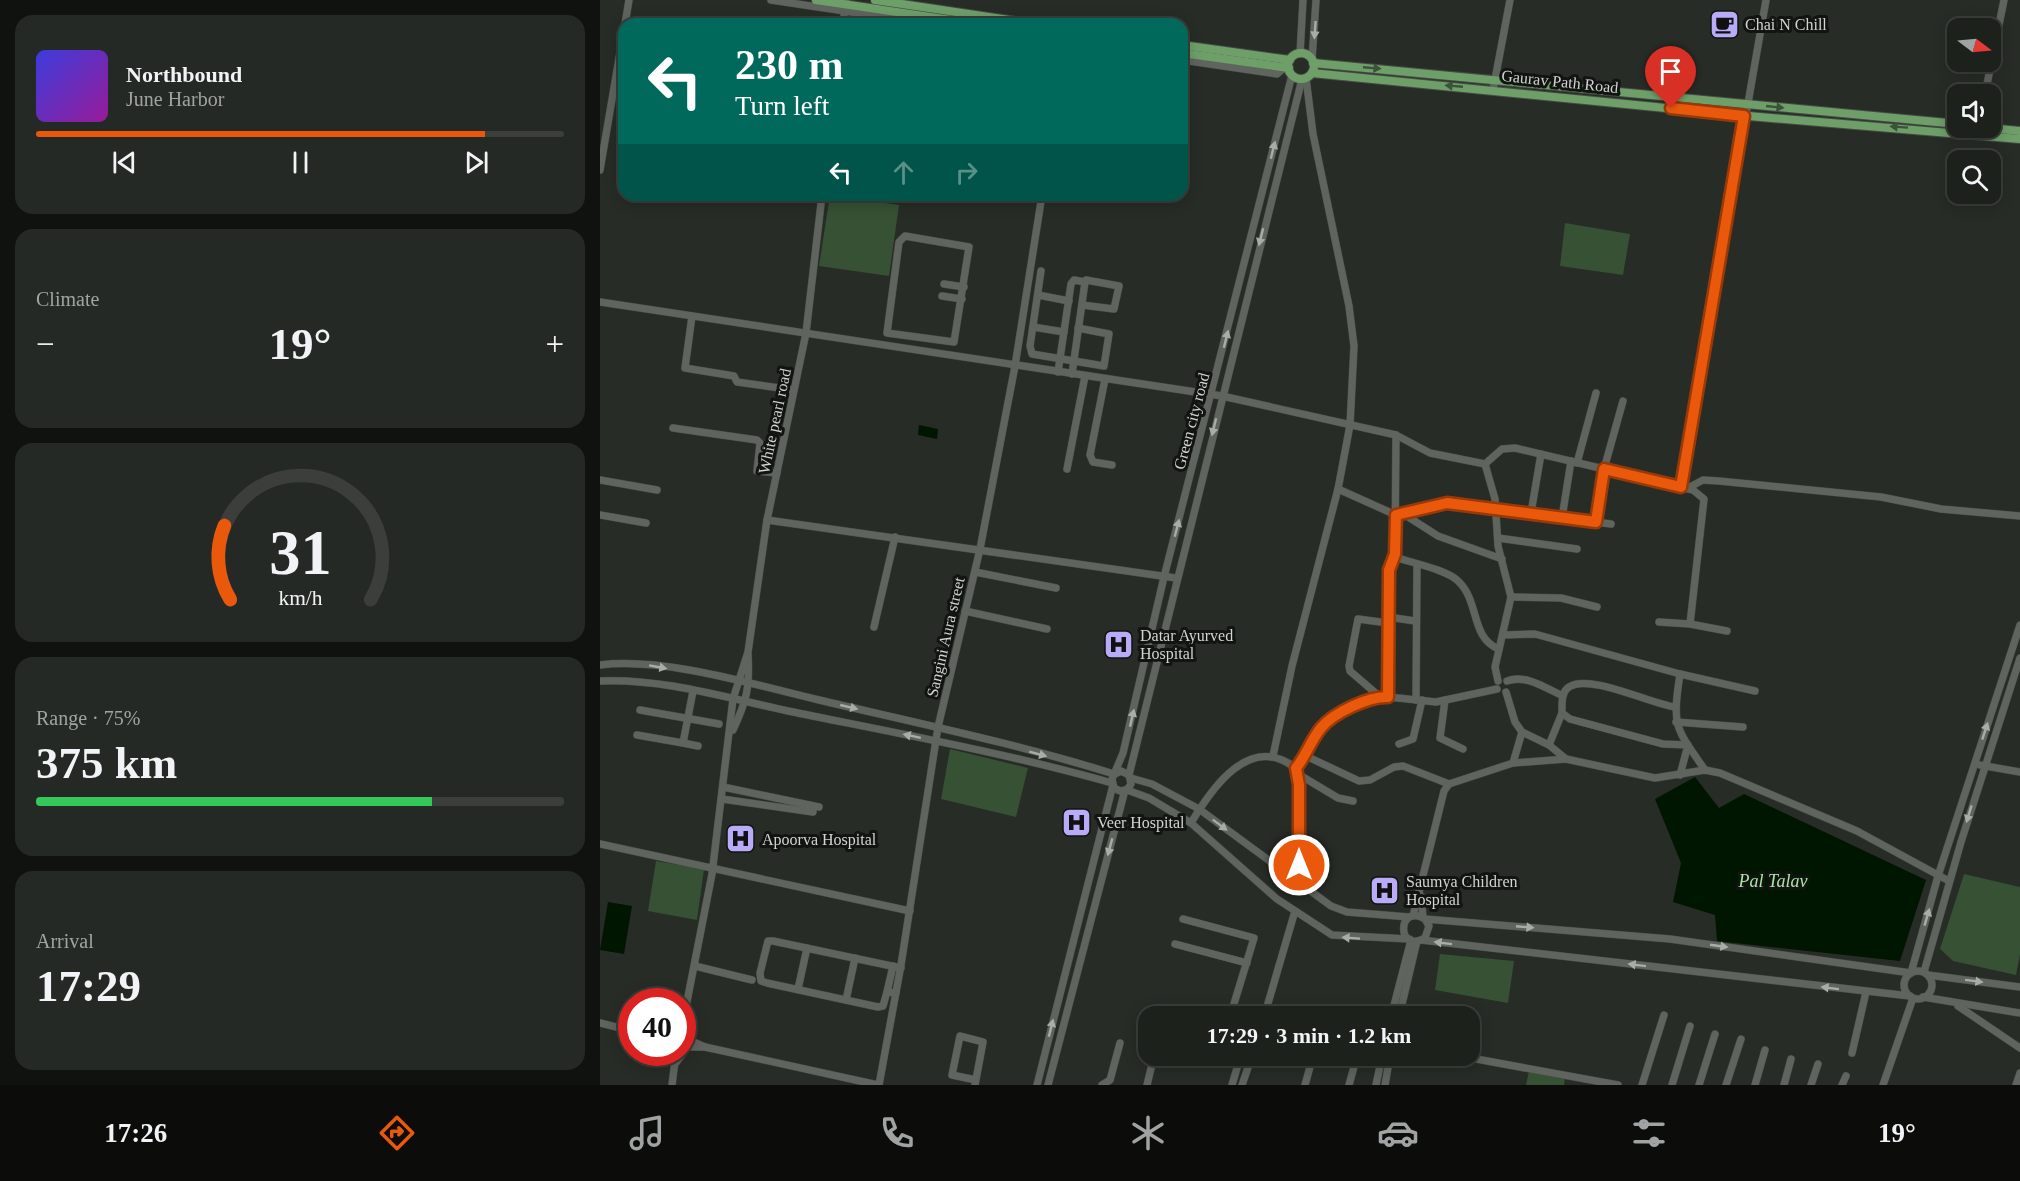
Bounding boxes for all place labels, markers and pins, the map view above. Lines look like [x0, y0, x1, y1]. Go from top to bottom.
cafe icon: Chai N Chill [1708, 8, 1740, 40]
place label: Chai N Chill [1745, 16, 1827, 33]
pin [1645, 46, 1696, 108]
place label: Datar Ayurved Hospital [1140, 627, 1233, 663]
hospital icon: Datar Ayurved Hospital [1103, 628, 1135, 660]
hospital icon: Veer Hospital [1060, 806, 1092, 838]
place label: Veer Hospital [1097, 814, 1185, 832]
hospital icon: Apoorva Hospital [725, 823, 757, 855]
place label: Apoorva Hospital [762, 831, 877, 849]
place label: Saumya Children Hospital [1406, 873, 1518, 909]
hospital icon: Saumya Children Hospital [1369, 874, 1401, 906]

